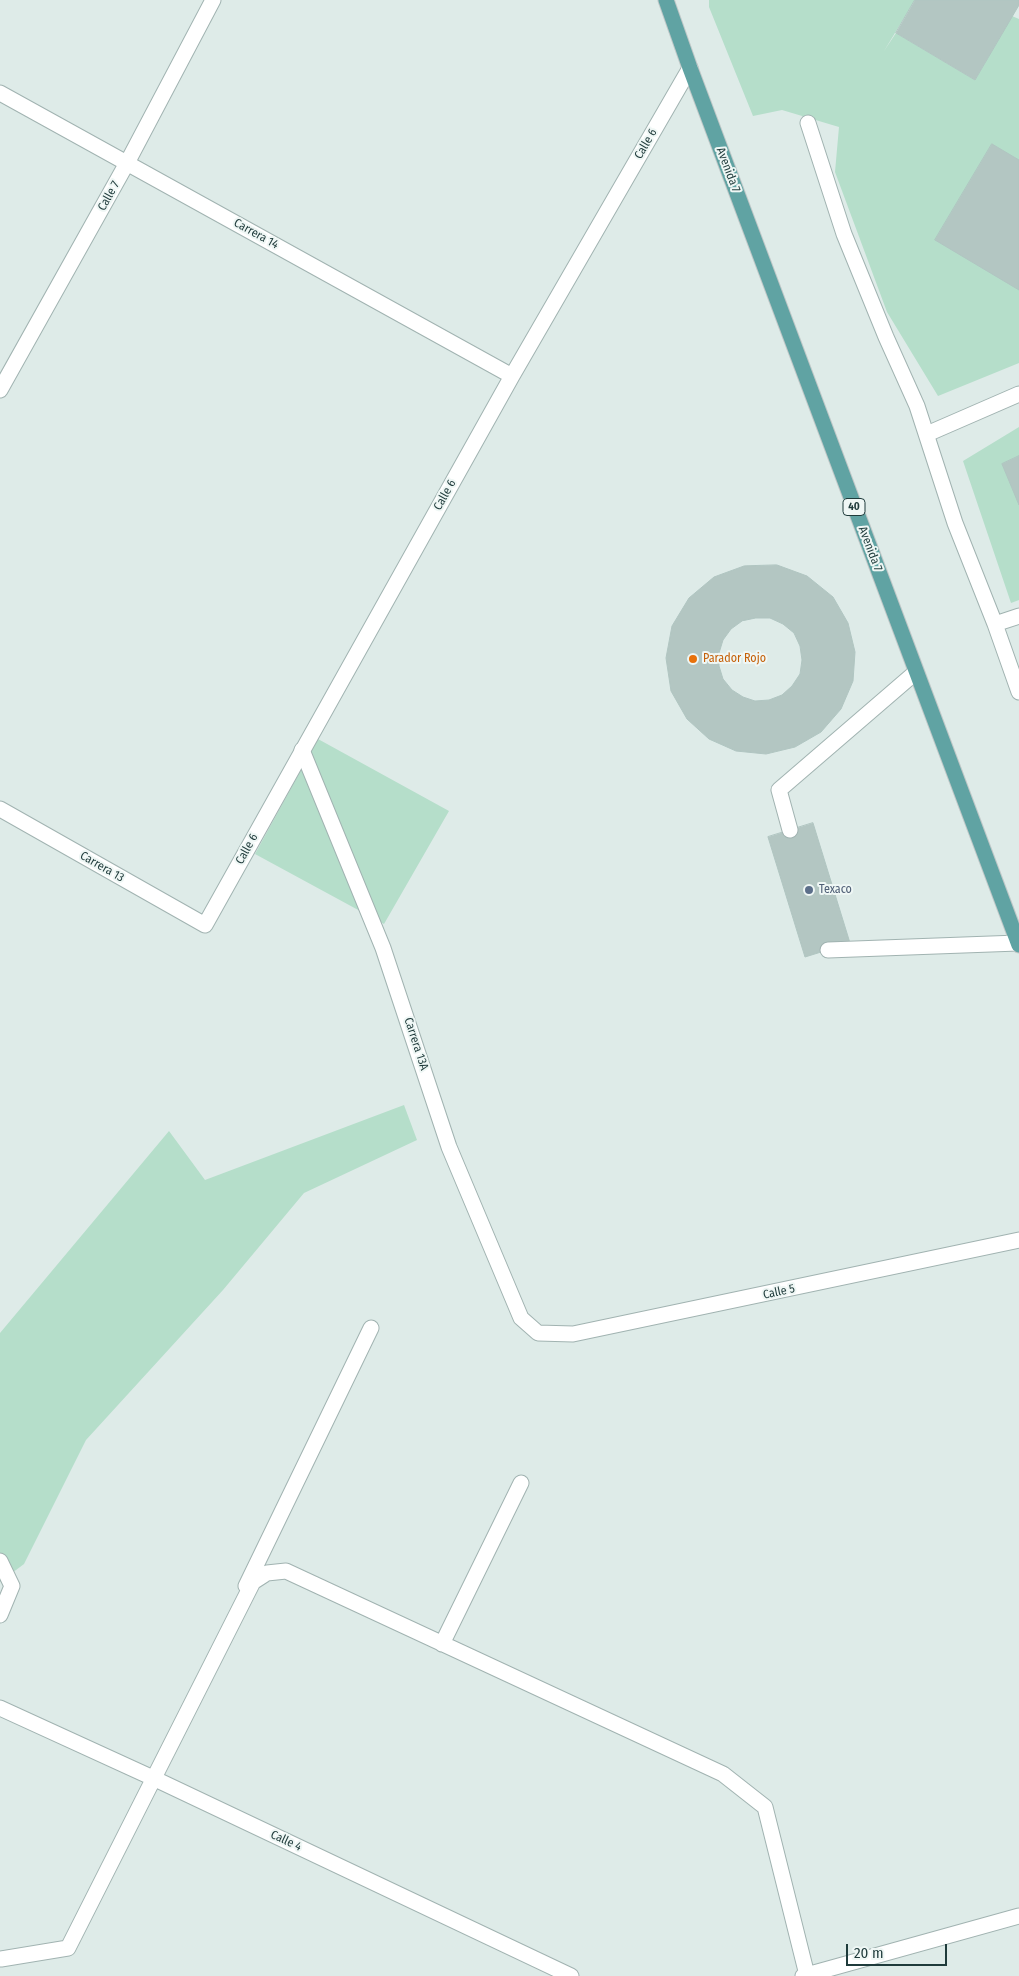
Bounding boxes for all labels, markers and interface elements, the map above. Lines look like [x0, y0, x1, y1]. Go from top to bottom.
street label: Calle 6 [632, 126, 660, 162]
street label: Avenida 7 [713, 146, 743, 194]
street label: Calle 7 [95, 179, 123, 213]
street label: Carrera 14 [231, 216, 281, 252]
street label: Calle 6 [431, 477, 459, 513]
road number: 40 [843, 498, 865, 516]
street label: Avenida 7 [855, 525, 885, 573]
place label: Parador Rojo [703, 652, 766, 666]
marker: Parador Rojo [687, 653, 699, 665]
street label: Calle 6 [233, 831, 261, 867]
street label: Carrera 13 [77, 849, 127, 885]
place label: Texaco [819, 883, 852, 897]
marker: Texaco [803, 884, 815, 896]
street label: Carrera 13A [401, 1016, 431, 1072]
street label: Calle 5 [762, 1282, 796, 1302]
street label: Calle 4 [268, 1828, 304, 1854]
scale bar [849, 1934, 950, 1966]
text: 20 m [854, 1944, 884, 1962]

